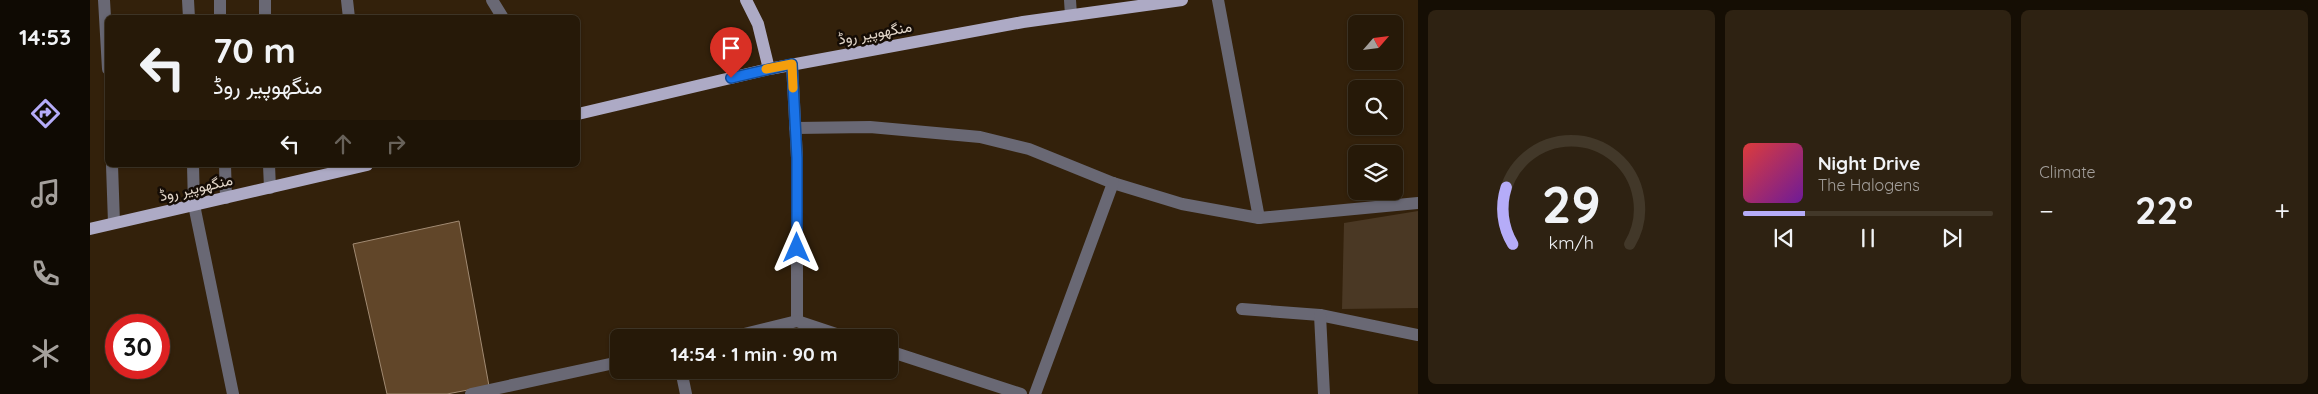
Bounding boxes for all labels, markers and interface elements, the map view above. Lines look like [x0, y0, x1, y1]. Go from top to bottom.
north arrow [1348, 15, 1402, 70]
map controls [1348, 15, 1403, 200]
street label: منگھوپیر روڈ [837, 17, 913, 49]
text: 14:53 [19, 23, 71, 51]
pin [710, 27, 752, 78]
text: 70 m [213, 28, 296, 72]
icon: arrive [717, 34, 745, 62]
icon: left [130, 35, 195, 100]
text: منگھوپیر روڈ [213, 72, 322, 100]
button: search [1348, 80, 1403, 135]
icon: directions [28, 96, 63, 131]
icon: left [276, 130, 304, 158]
icon: ahead [329, 130, 357, 158]
icon: right [382, 130, 410, 158]
button: layers [1348, 145, 1403, 200]
text: Night Drive [1818, 151, 1921, 175]
text: Climate [2039, 162, 2096, 182]
street label: منگھوپیر روڈ [157, 170, 235, 206]
text: 29 [1542, 171, 1601, 236]
text: The Halogens [1818, 175, 1920, 195]
icon: music [28, 176, 63, 211]
text: 22° [2135, 186, 2193, 234]
text: − [2039, 193, 2054, 228]
text: + [2274, 193, 2290, 228]
position arrow [770, 221, 822, 273]
icon: previous [1770, 224, 1798, 252]
icon: pause [1854, 224, 1882, 252]
icon: next [1938, 224, 1966, 252]
text: km/h [1549, 231, 1594, 253]
icon: phone [28, 256, 63, 291]
speed limit sign: 30 [105, 314, 170, 379]
icon: climate [28, 336, 63, 371]
text: 14:54 · 1 min · 90 m [671, 342, 837, 366]

